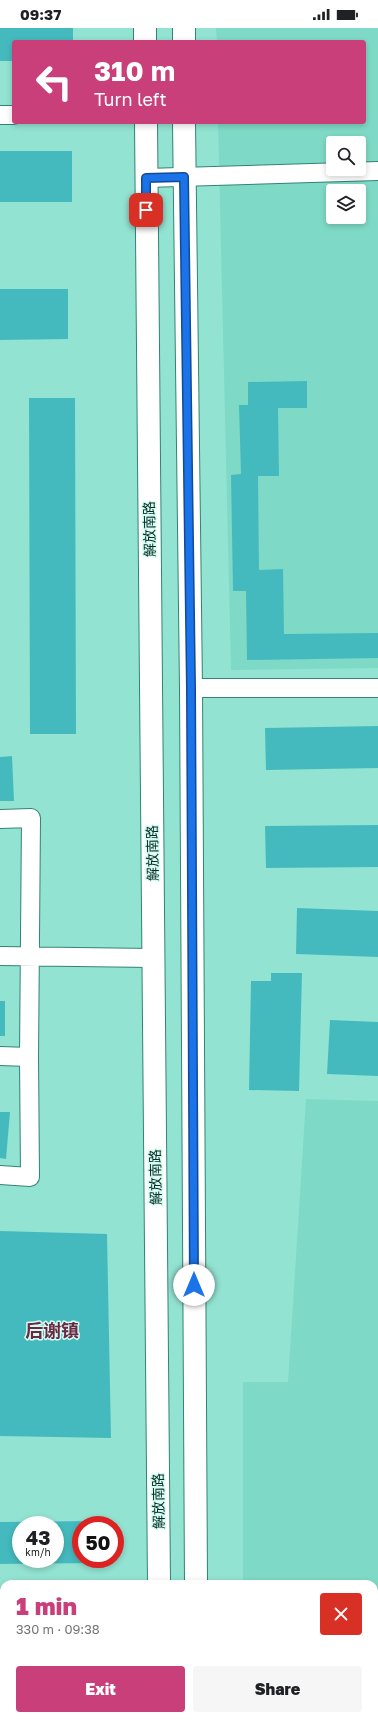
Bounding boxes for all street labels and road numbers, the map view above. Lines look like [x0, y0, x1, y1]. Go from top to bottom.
street label: 解放南路 [140, 501, 158, 557]
street label: 解放南路 [143, 825, 161, 881]
street label: 解放南路 [146, 1149, 164, 1205]
street label: 解放南路 [149, 1473, 167, 1529]

